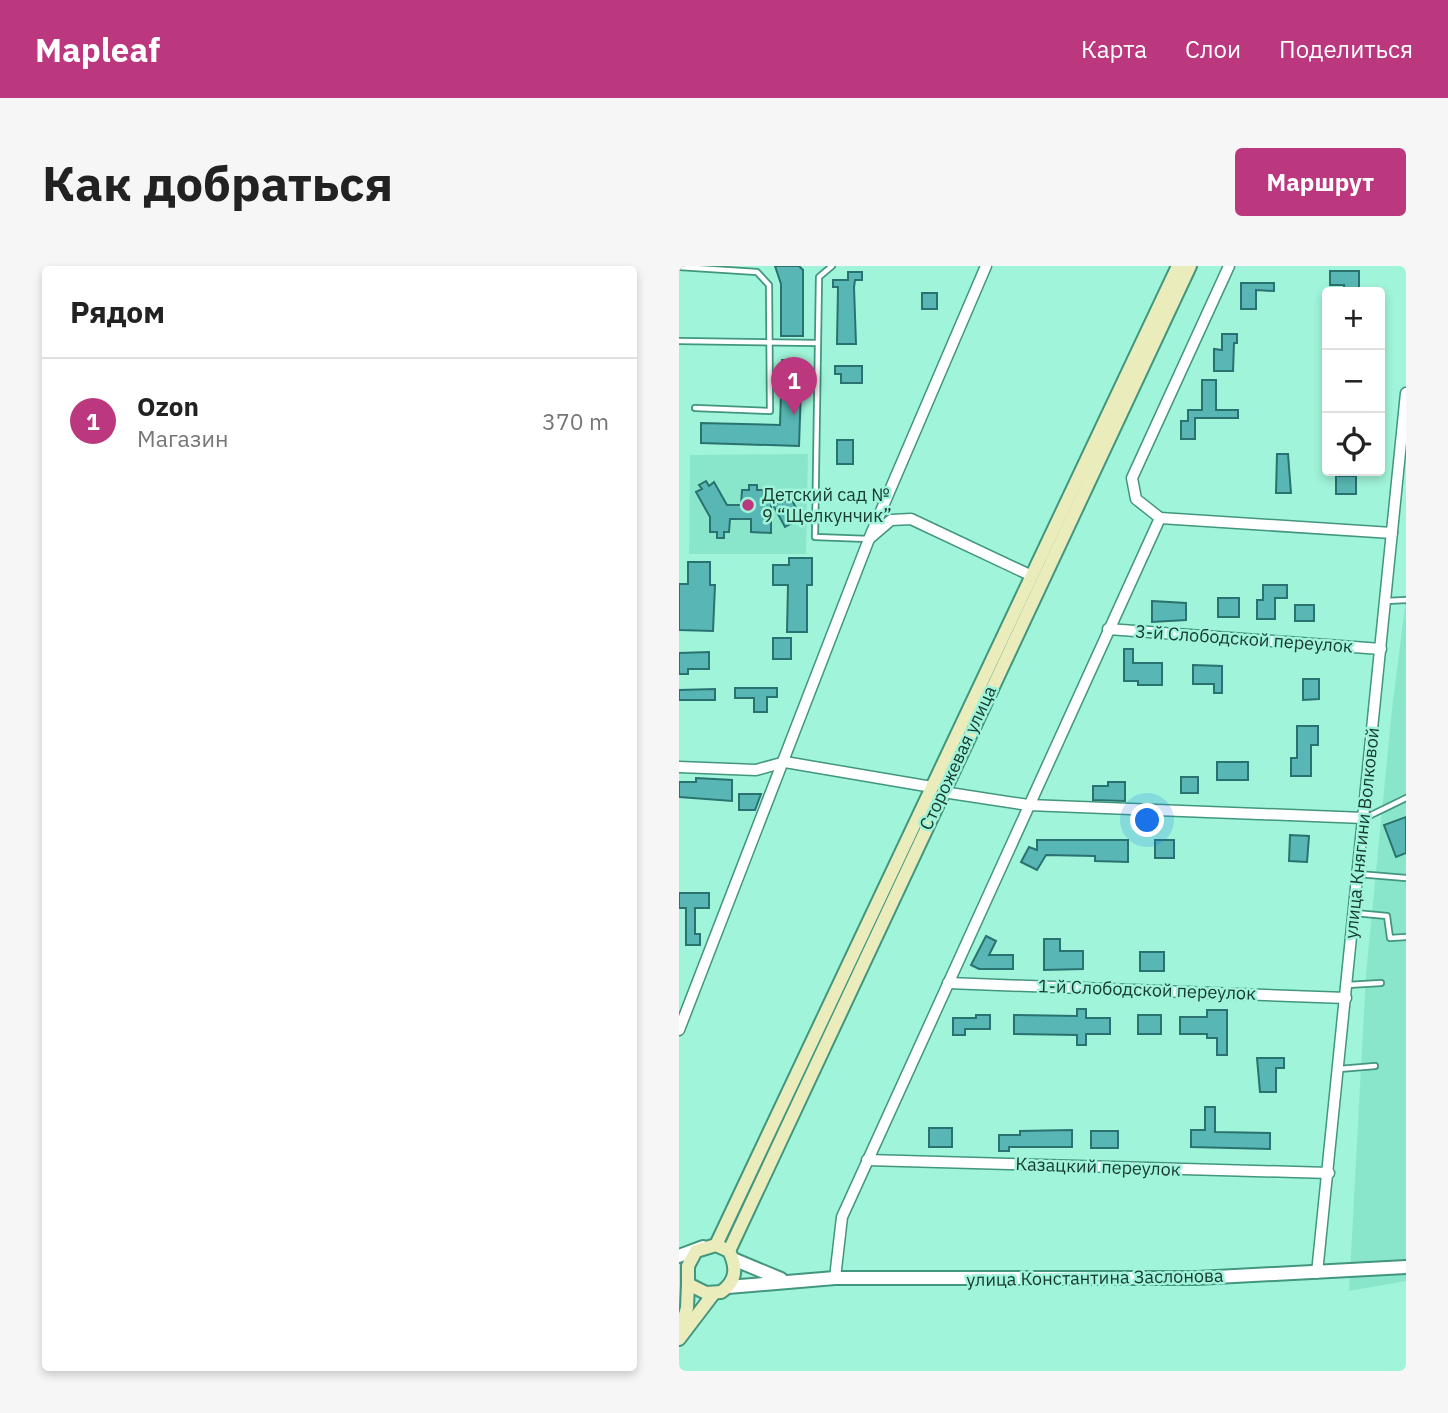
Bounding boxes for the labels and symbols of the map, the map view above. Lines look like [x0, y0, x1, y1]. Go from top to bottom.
pin: 1 [771, 357, 817, 415]
place label: Детский сад № 9 “Щелкунчик” [762, 483, 892, 527]
marker: Детский сад № 9 “Щелкунчик” [740, 497, 756, 513]
street label: 3-й Слободской переулок [1134, 619, 1354, 658]
street label: Сторожевая улица [914, 682, 1001, 834]
street label: улица Княгини Волковой [1339, 726, 1384, 940]
your location [1130, 803, 1164, 837]
street label: 1-й Слободской переулок [1038, 974, 1257, 1005]
street label: Казацкий переулок [1015, 1152, 1181, 1181]
street label: улица Константина Заслонова [966, 1264, 1224, 1291]

